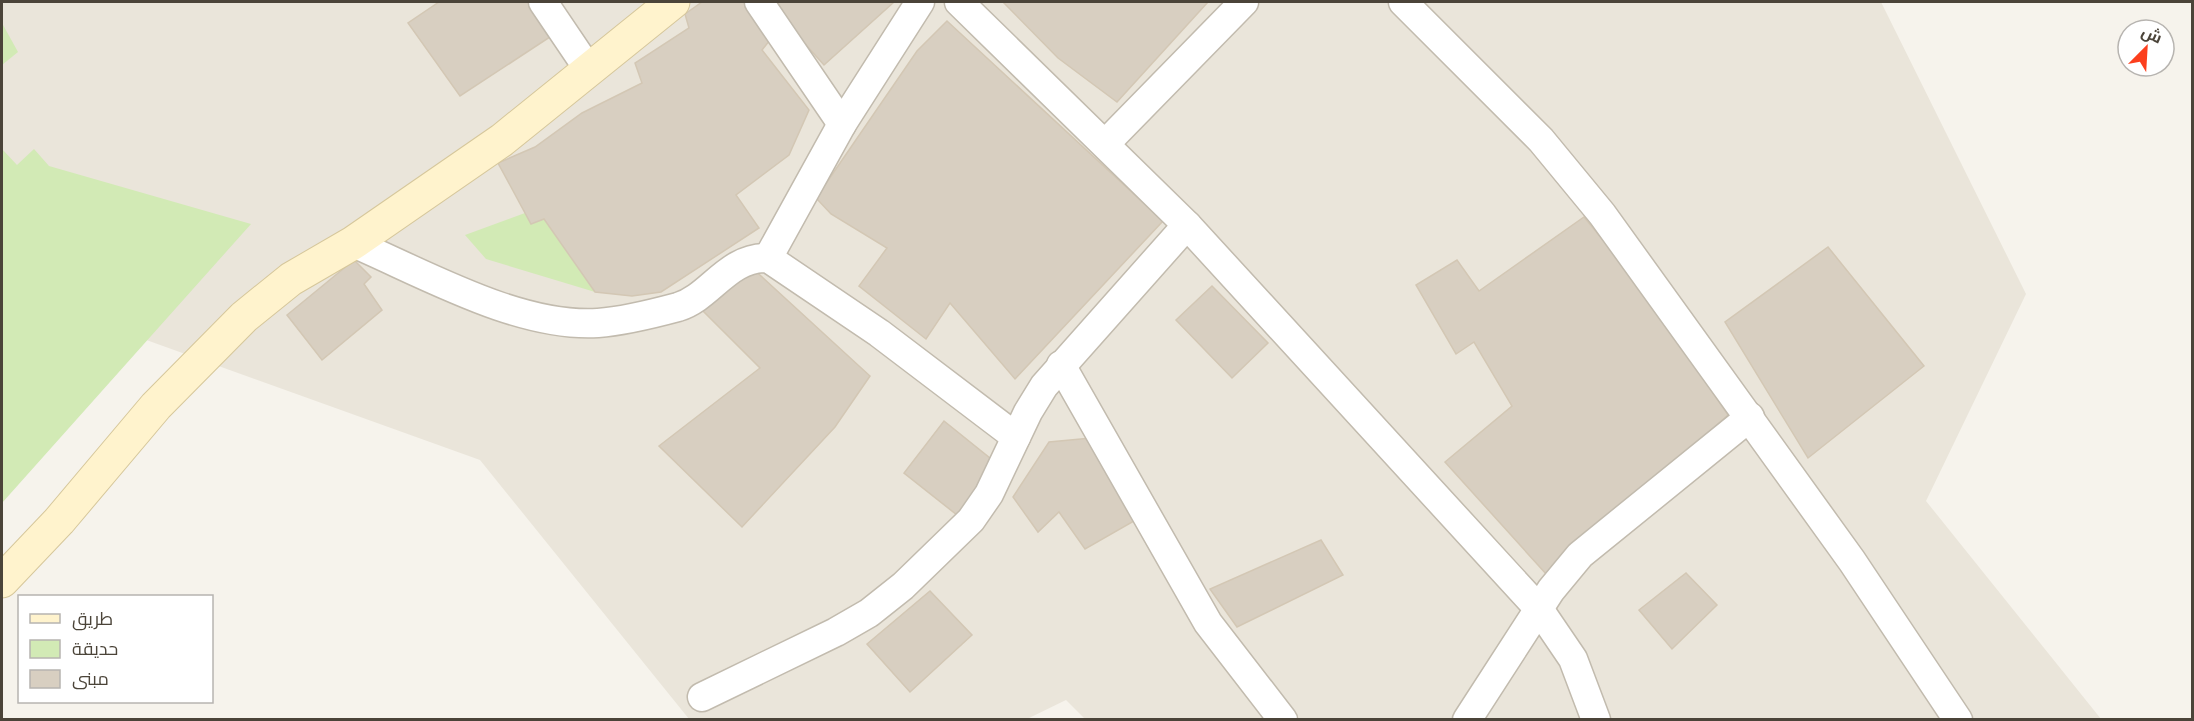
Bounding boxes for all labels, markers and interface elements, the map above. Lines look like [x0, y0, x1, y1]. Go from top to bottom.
north arrow [2116, 18, 2176, 78]
text: ش [2139, 22, 2165, 48]
legend [18, 595, 213, 703]
text: طريق [72, 608, 113, 631]
text: حديقة [72, 638, 118, 659]
text: مبنى [72, 668, 109, 690]

